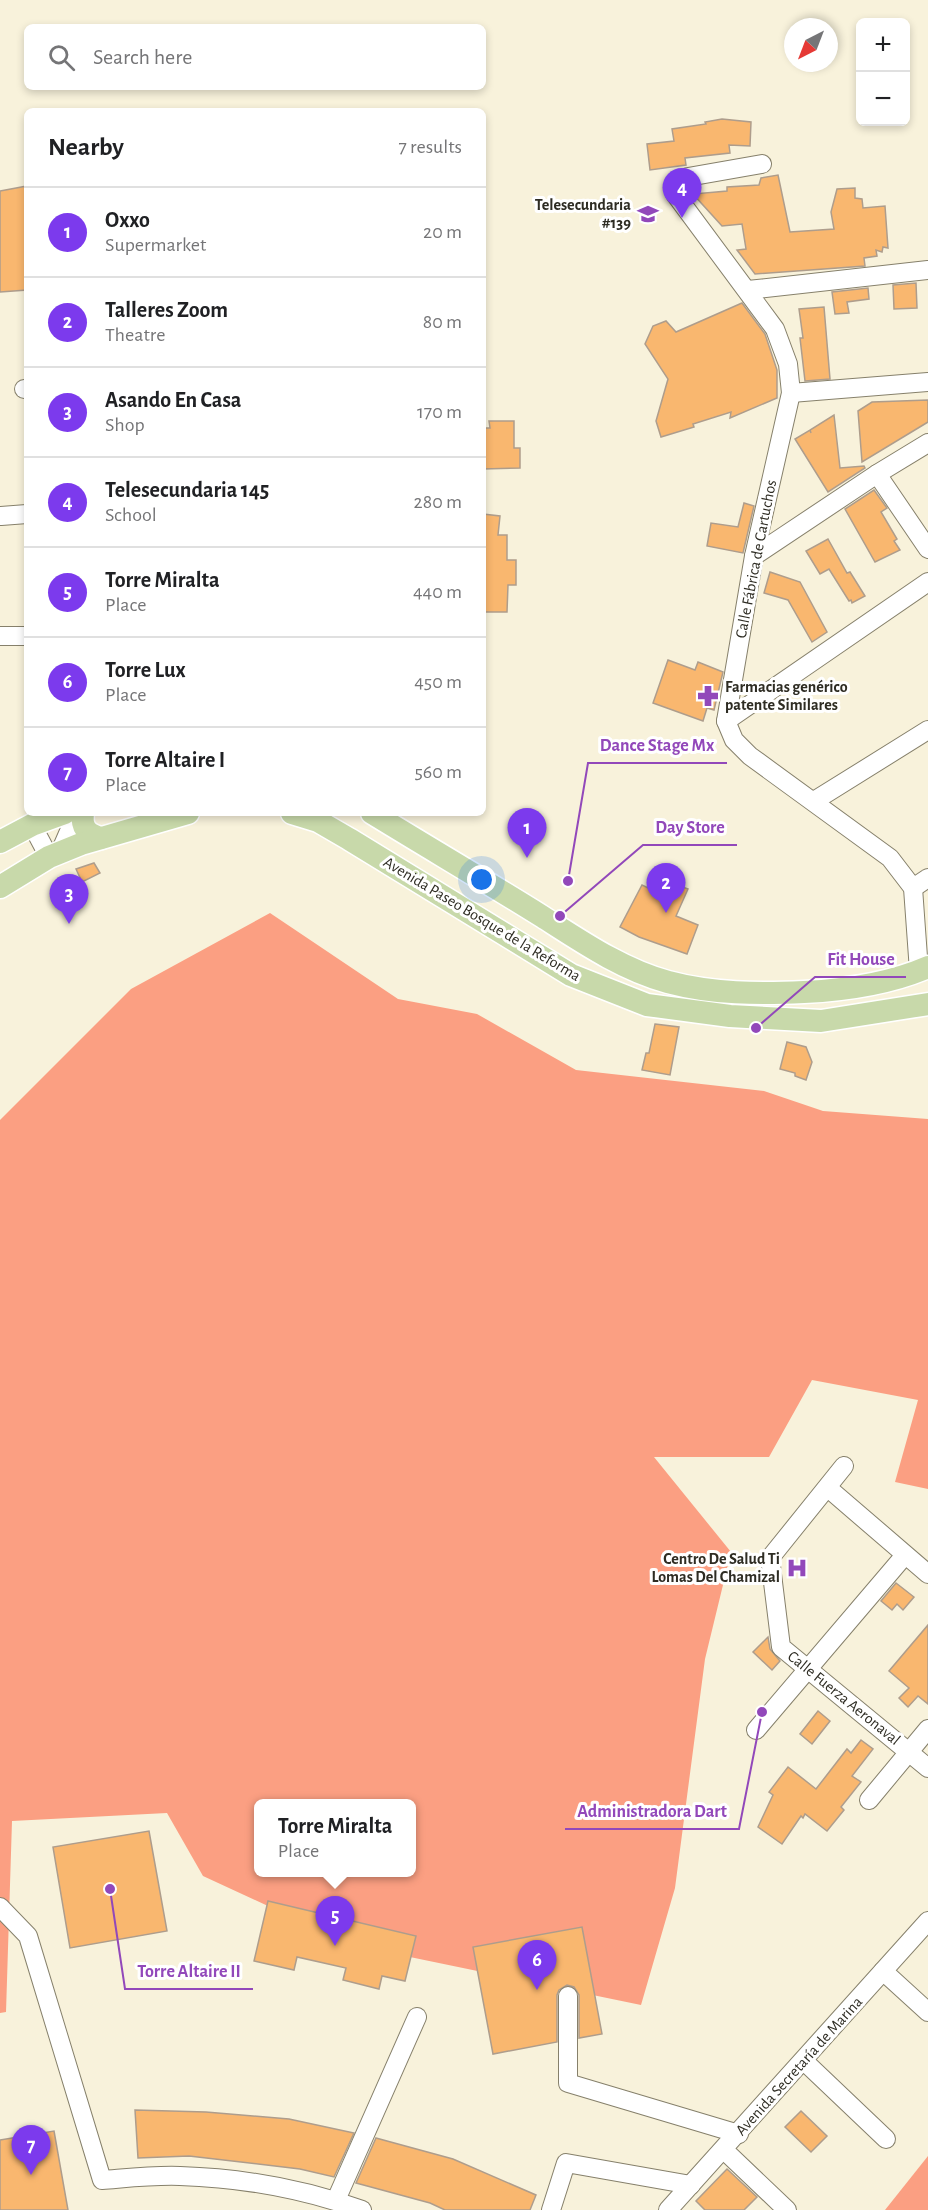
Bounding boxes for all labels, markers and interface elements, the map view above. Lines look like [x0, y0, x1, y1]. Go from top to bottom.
north arrow [784, 18, 838, 72]
map controls [856, 18, 910, 126]
button: + [856, 18, 910, 72]
search box [24, 24, 486, 90]
icon: search [45, 41, 78, 74]
text: Search here [93, 46, 192, 68]
button: − [856, 72, 910, 126]
text: Nearby [48, 134, 124, 160]
text: 7 results [398, 137, 462, 157]
pin: 4 [662, 168, 702, 218]
place label: Telesecundaria #139 [535, 197, 631, 231]
school or university icon: Telesecundaria #139 [636, 202, 660, 226]
text: Oxxo [105, 209, 150, 231]
text: 1 [64, 222, 71, 242]
text: 20 m [423, 222, 462, 242]
text: Supermarket [105, 235, 206, 255]
text: Talleres Zoom [105, 299, 228, 321]
text: 2 [63, 312, 72, 332]
text: 80 m [423, 312, 462, 332]
text: Theatre [105, 325, 166, 345]
text: Asando En Casa [105, 389, 241, 411]
text: 3 [63, 402, 72, 422]
text: 170 m [417, 402, 462, 422]
text: Shop [105, 415, 145, 435]
street label: Calle Fábrica de Cartuchos [733, 478, 779, 640]
text: Telesecundaria 145 [105, 479, 269, 501]
text: 4 [62, 492, 73, 512]
text: 280 m [414, 492, 462, 512]
text: School [105, 505, 157, 525]
text: Torre Miralta [105, 569, 220, 591]
text: 5 [63, 582, 72, 602]
text: 440 m [413, 582, 462, 602]
text: Place [105, 595, 146, 615]
text: Torre Lux [105, 659, 186, 681]
text: 6 [63, 672, 72, 692]
text: 450 m [414, 672, 462, 692]
place label: Farmacias genérico patente Similares [725, 679, 848, 713]
pharmacy icon: Farmacias genérico patente Similares [696, 684, 720, 708]
text: Place [105, 685, 146, 705]
callout: Dance Stage Mx [588, 727, 727, 763]
text: Dance Stage Mx [600, 737, 715, 755]
text: Torre Altaire I [105, 749, 225, 771]
text: 7 [63, 762, 72, 782]
text: 560 m [414, 762, 462, 782]
text: Place [105, 775, 146, 795]
pin: 1 [508, 808, 546, 858]
callout: Day Store [643, 809, 737, 845]
text: Day Store [655, 819, 725, 837]
street label: Avenida Paseo Bosque de la Reforma [381, 854, 583, 984]
pin: 2 [646, 864, 686, 913]
your location [467, 865, 496, 894]
pin: 3 [50, 874, 88, 924]
callout: Fit House [815, 941, 906, 977]
text: Fit House [827, 951, 895, 969]
place label: Centro De Salud Ti Lomas Del Chamizal [651, 1551, 780, 1585]
hospital icon: Centro De Salud Ti Lomas Del Chamizal [785, 1556, 809, 1580]
street label: Calle Fuerza Aeronaval [785, 1648, 903, 1748]
callout: Administradora Dart [565, 1793, 739, 1829]
popup [254, 1799, 416, 1877]
text: Administradora Dart [577, 1803, 727, 1821]
text: Torre Miralta [278, 1815, 392, 1837]
text: Place [278, 1841, 319, 1861]
pin: 5 [316, 1896, 354, 1946]
pin: 6 [518, 1940, 556, 1990]
callout: Torre Altaire II [125, 1953, 253, 1989]
text: Torre Altaire II [137, 1963, 241, 1981]
street label: Avenida Secretaría de Marina [733, 1994, 865, 2138]
pin: 7 [12, 2126, 51, 2175]

